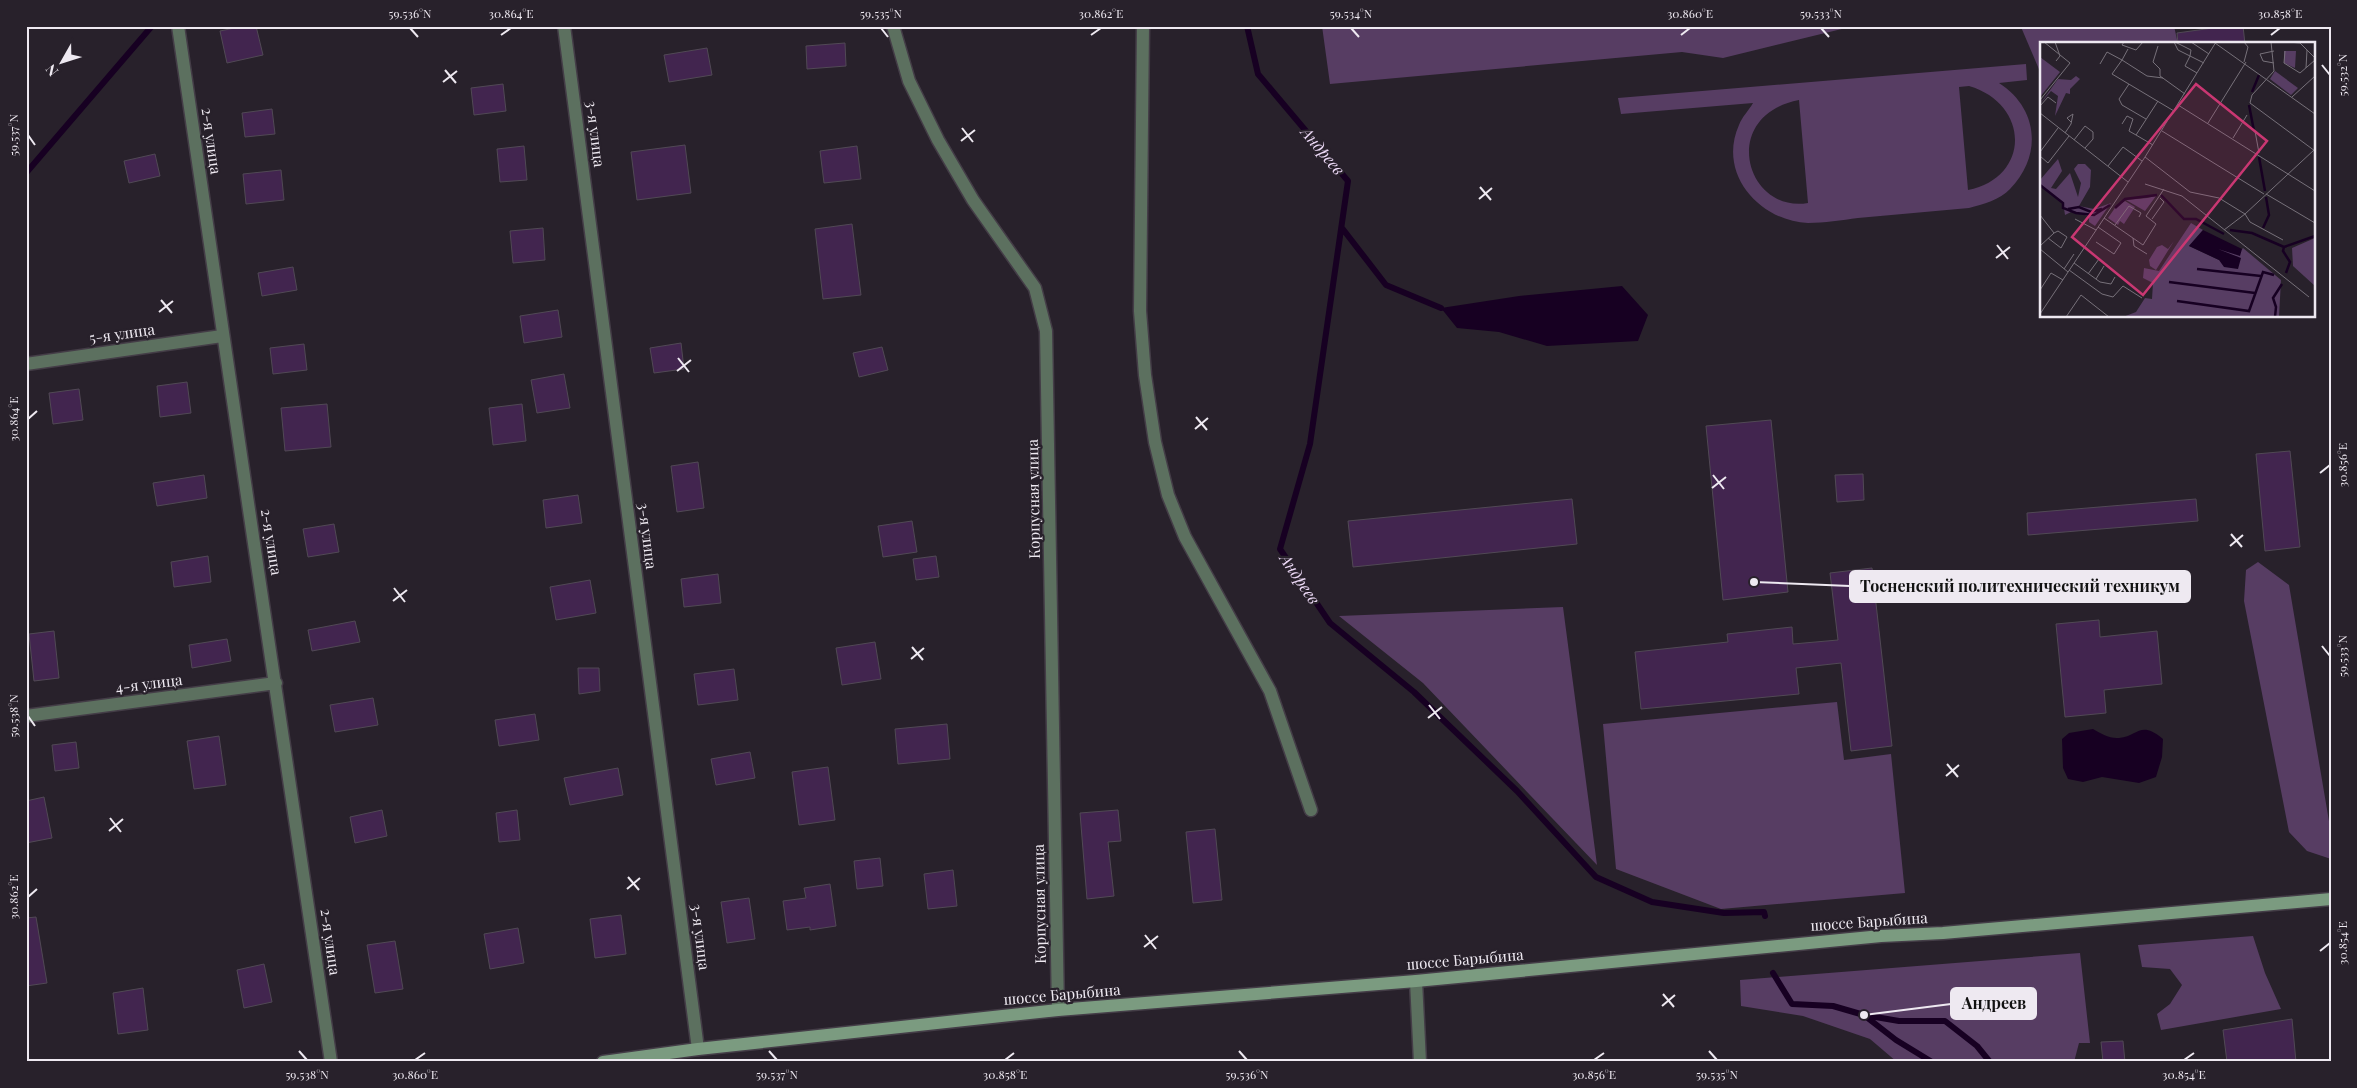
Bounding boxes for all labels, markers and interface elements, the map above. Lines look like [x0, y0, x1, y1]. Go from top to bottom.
text: 59.536°N [388, 5, 432, 21]
text: 30.864°E [489, 5, 534, 21]
text: 59.535°N [860, 5, 902, 21]
text: 30.862°E [1079, 5, 1123, 21]
text: 59.534°N [1330, 5, 1373, 21]
text: 30.860°E [1667, 5, 1713, 21]
text: 59.533°N [1800, 5, 1843, 21]
text: 30.858°E [2258, 5, 2302, 21]
north arrow [38, 38, 88, 88]
inset map [2040, 42, 2314, 318]
text: 59.532°N [2334, 53, 2350, 96]
text: N [41, 61, 62, 80]
street label: 3-я улица [582, 100, 610, 169]
street label: 2-я улица [197, 106, 227, 176]
text: 59.537°N [5, 114, 21, 156]
water label: Андреев [1296, 121, 1350, 179]
street label: 5-я улица [88, 318, 156, 348]
text: 30.864°E [5, 397, 21, 442]
street label: Корпусная улица [1022, 439, 1044, 559]
text: 30.856°E [2334, 443, 2350, 487]
street label: 3-я улица [634, 502, 662, 571]
street label: 2-я улица [257, 507, 287, 577]
water label: Андреев [1275, 548, 1325, 608]
callout: Тосненский политехнический техникум [1850, 571, 2190, 602]
text: Тосненский политехнический техникум [1860, 575, 2180, 596]
text: 59.533°N [2334, 634, 2350, 677]
street label: 4-я улица [114, 669, 184, 697]
text: 59.538°N [5, 694, 21, 738]
street label: Корпусная улица [1028, 844, 1050, 964]
text: 30.862°E [5, 875, 21, 919]
street label: 3-я улица [687, 903, 715, 972]
street label: 2-я улица [316, 907, 346, 977]
street label: шоссе Барыбина [1810, 907, 1929, 935]
text: 30.854°E [2334, 921, 2350, 965]
street label: шоссе Барыбина [1405, 944, 1525, 974]
street label: шоссе Барыбина [1002, 979, 1122, 1009]
callout: Андреев [1951, 988, 2036, 1019]
text: Андреев [1961, 992, 2026, 1013]
text: 59.538°N [285, 1066, 329, 1082]
text: 30.860°E [392, 1066, 438, 1082]
text: 59.537°N [756, 1066, 798, 1082]
text: 30.858°E [983, 1066, 1027, 1082]
text: 59.536°N [1225, 1066, 1269, 1082]
text: 30.856°E [1572, 1066, 1616, 1082]
text: 59.535°N [1696, 1066, 1738, 1082]
text: 30.854°E [2162, 1066, 2206, 1082]

